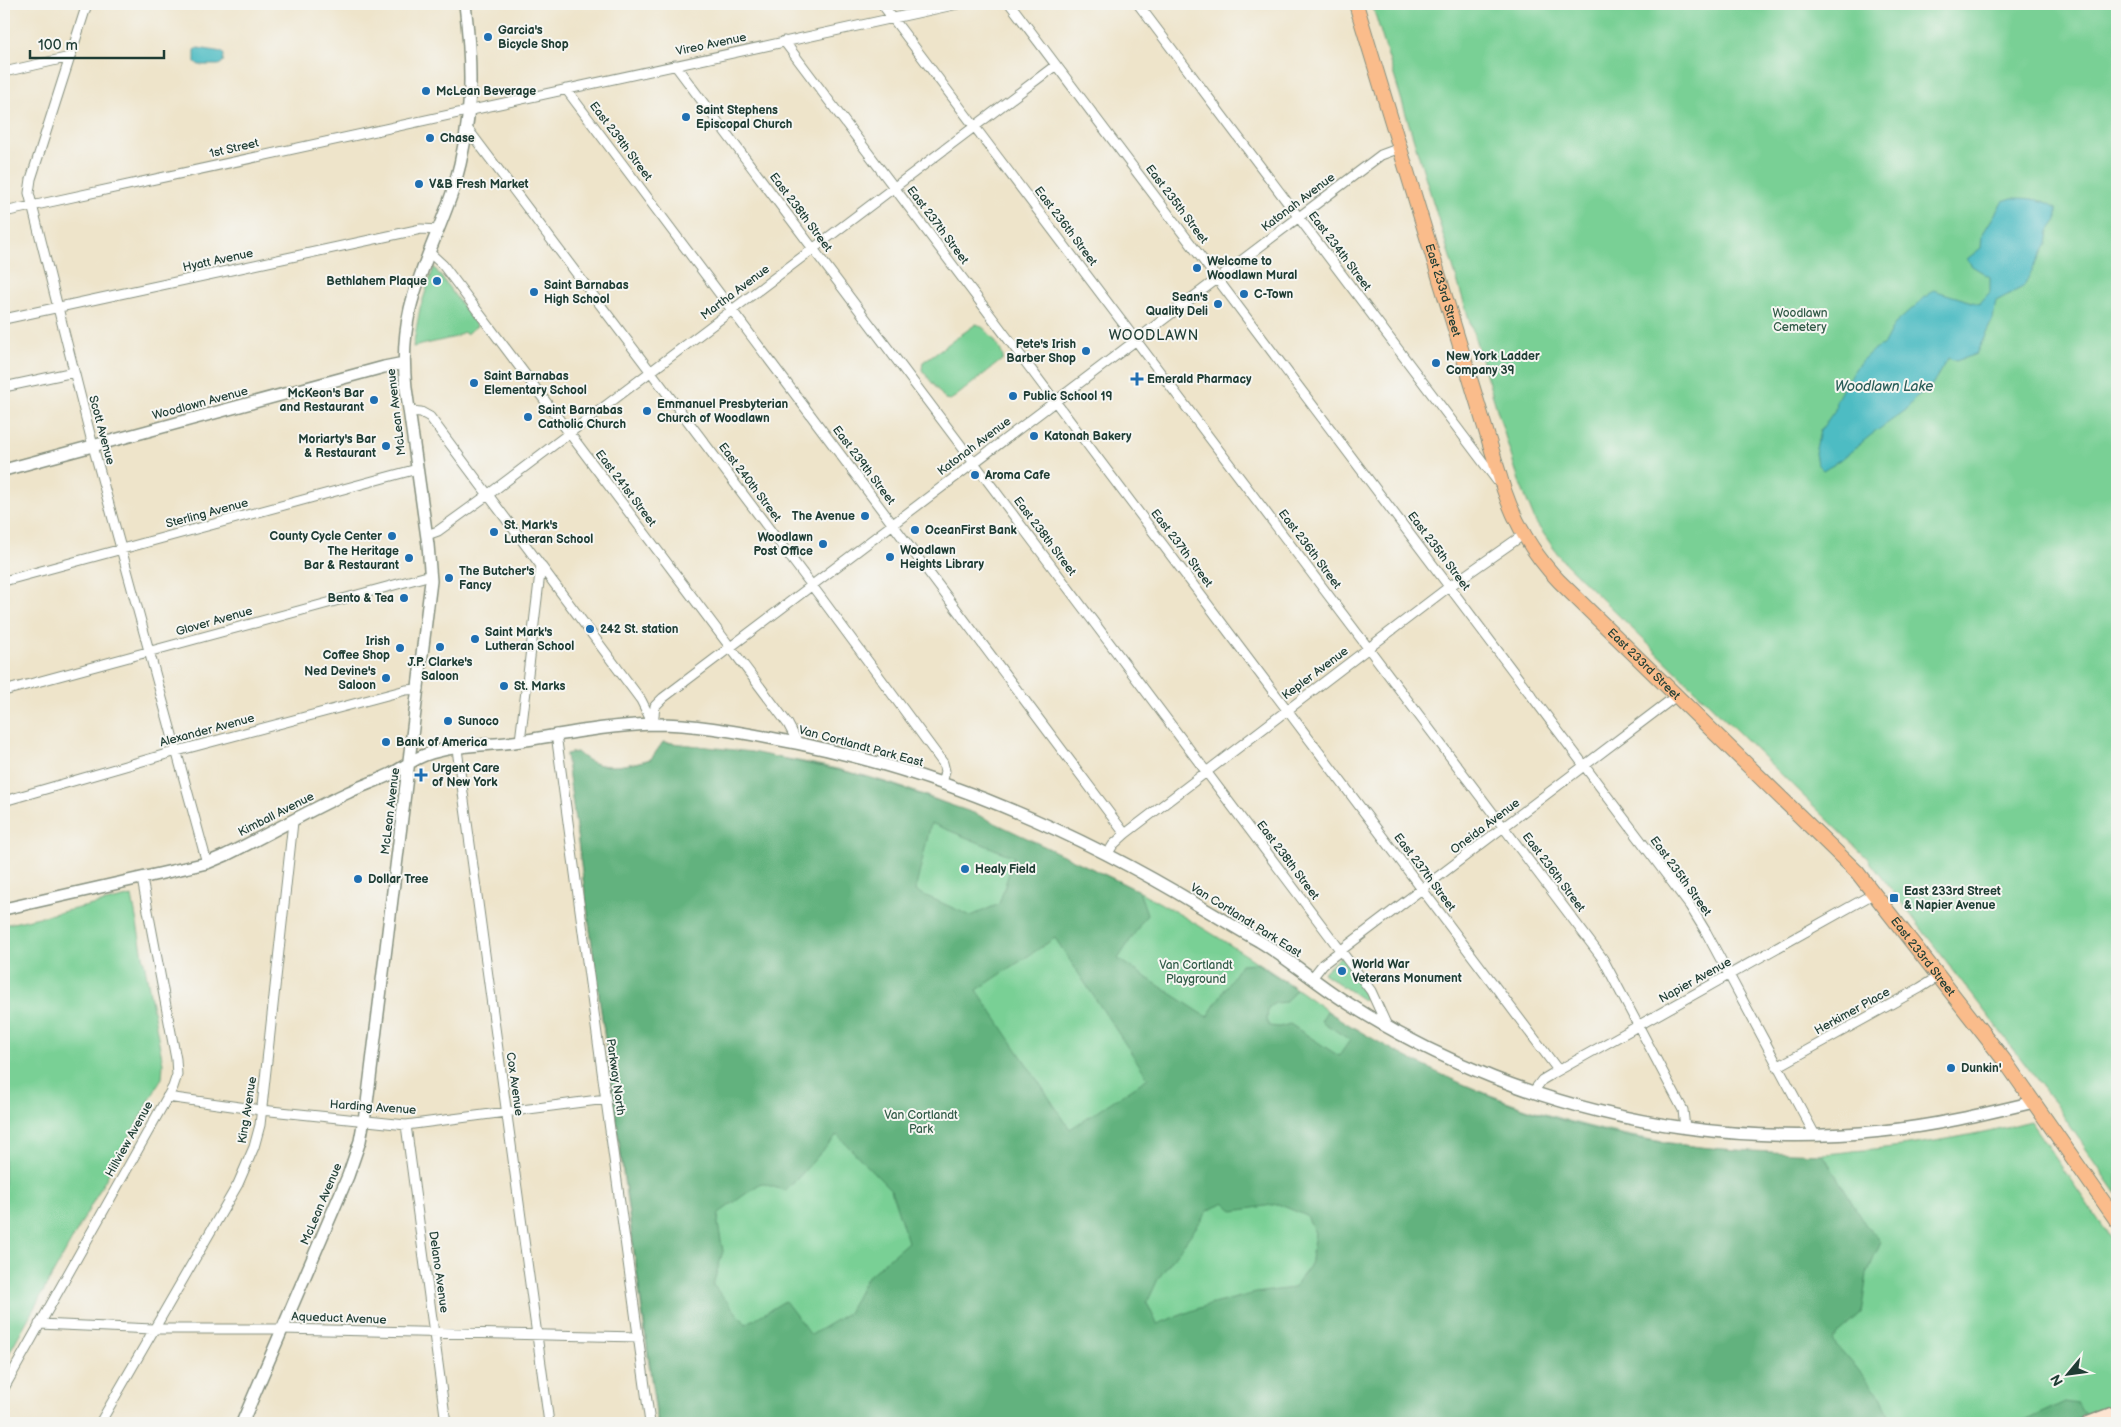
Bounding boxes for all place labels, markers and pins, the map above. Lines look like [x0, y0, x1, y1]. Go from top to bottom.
place label: Garcia's Bicycle Shop [498, 23, 569, 52]
marker: Garcia's Bicycle Shop [482, 31, 494, 43]
place label: McLean Beverage [436, 84, 536, 99]
marker: McLean Beverage [420, 85, 432, 97]
place label: Saint Stephens Episcopal Church [696, 103, 792, 132]
marker: Saint Stephens Episcopal Church [680, 111, 692, 123]
place label: Chase [440, 131, 475, 146]
marker: Chase [424, 132, 436, 144]
place label: V&B Fresh Market [429, 177, 529, 192]
marker: V&B Fresh Market [413, 178, 425, 190]
place label: Welcome to Woodlawn Mural [1207, 254, 1297, 283]
marker: Welcome to Woodlawn Mural [1191, 262, 1203, 274]
place label: Bethlahem Plaque [326, 274, 427, 289]
marker: Bethlahem Plaque [431, 275, 443, 287]
place label: Saint Barnabas High School [544, 278, 629, 307]
marker: Saint Barnabas High School [528, 286, 540, 298]
place label: C-Town [1254, 287, 1294, 302]
marker: C-Town [1238, 288, 1250, 300]
place label: Sean's Quality Deli [1146, 290, 1208, 319]
marker: Sean's Quality Deli [1212, 298, 1224, 310]
place label: Pete's Irish Barber Shop [1006, 337, 1076, 366]
marker: Pete's Irish Barber Shop [1080, 345, 1092, 357]
place label: New York Ladder Company 39 [1446, 349, 1540, 378]
marker: New York Ladder Company 39 [1430, 357, 1442, 369]
place label: Saint Barnabas Elementary School [484, 369, 587, 398]
place label: Emerald Pharmacy [1147, 372, 1252, 387]
marker: Emerald Pharmacy [1131, 373, 1143, 385]
marker: Saint Barnabas Elementary School [468, 377, 480, 389]
place label: McKeon's Bar and Restaurant [280, 386, 364, 415]
place label: Public School 19 [1023, 389, 1112, 404]
marker: Public School 19 [1007, 390, 1019, 402]
marker: McKeon's Bar and Restaurant [368, 394, 380, 406]
place label: Emmanuel Presbyterian Church of Woodlawn [657, 397, 789, 426]
place label: Saint Barnabas Catholic Church [538, 403, 626, 432]
marker: Emmanuel Presbyterian Church of Woodlawn [641, 405, 653, 417]
marker: Saint Barnabas Catholic Church [522, 411, 534, 423]
place label: Katonah Bakery [1044, 429, 1132, 444]
marker: Katonah Bakery [1028, 430, 1040, 442]
place label: Moriarty's Bar & Restaurant [298, 432, 376, 461]
marker: Moriarty's Bar & Restaurant [380, 440, 392, 452]
place label: Aroma Cafe [984, 468, 1050, 483]
marker: Aroma Cafe [969, 469, 981, 481]
place label: The Avenue [792, 509, 855, 524]
marker: The Avenue [859, 510, 871, 522]
place label: St. Mark's Lutheran School [504, 518, 593, 547]
place label: OceanFirst Bank [925, 523, 1018, 538]
marker: OceanFirst Bank [909, 524, 921, 536]
marker: St. Mark's Lutheran School [488, 526, 500, 538]
place label: County Cycle Center [270, 529, 382, 544]
marker: County Cycle Center [386, 530, 398, 542]
place label: Woodlawn Post Office [754, 530, 813, 559]
marker: Woodlawn Post Office [817, 538, 829, 550]
place label: Woodlawn Heights Library [900, 543, 985, 572]
place label: The Heritage Bar & Restaurant [304, 544, 399, 573]
marker: Woodlawn Heights Library [884, 551, 896, 563]
marker: The Heritage Bar & Restaurant [403, 552, 415, 564]
place label: The Butcher's Fancy [459, 564, 535, 593]
marker: The Butcher's Fancy [443, 572, 455, 584]
place label: Bento & Tea [328, 591, 394, 606]
marker: Bento & Tea [398, 592, 410, 604]
place label: 242 St. station [600, 622, 679, 637]
marker: 242 St. station [584, 623, 596, 635]
place label: Saint Mark's Lutheran School [485, 625, 574, 654]
marker: Saint Mark's Lutheran School [469, 633, 481, 645]
place label: Irish Coffee Shop [323, 634, 390, 663]
marker: J.P. Clarke's Saloon [434, 641, 446, 653]
marker: Irish Coffee Shop [394, 642, 406, 654]
place label: J.P. Clarke's Saloon [408, 655, 473, 684]
place label: Ned Devine's Saloon [304, 664, 376, 693]
marker: Ned Devine's Saloon [380, 672, 392, 684]
place label: St. Marks [514, 679, 565, 694]
marker: St. Marks [498, 680, 510, 692]
place label: Sunoco [458, 714, 499, 729]
marker: Sunoco [442, 715, 454, 727]
place label: Bank of America [396, 735, 488, 750]
marker: Bank of America [380, 736, 392, 748]
place label: Urgent Care of New York [432, 761, 500, 790]
marker: Urgent Care of New York [414, 768, 428, 782]
place label: Healy Field [975, 862, 1036, 877]
marker: Healy Field [959, 863, 971, 875]
place label: Dollar Tree [368, 872, 429, 887]
marker: Dollar Tree [352, 873, 364, 885]
place label: East 233rd Street & Napier Avenue [1904, 884, 2001, 913]
marker: East 233rd Street & Napier Avenue [1888, 892, 1900, 904]
place label: World War Veterans Monument [1352, 957, 1462, 986]
marker: World War Veterans Monument [1336, 965, 1348, 977]
place label: Dunkin' [1961, 1061, 2002, 1076]
marker: Dunkin' [1945, 1062, 1957, 1074]

